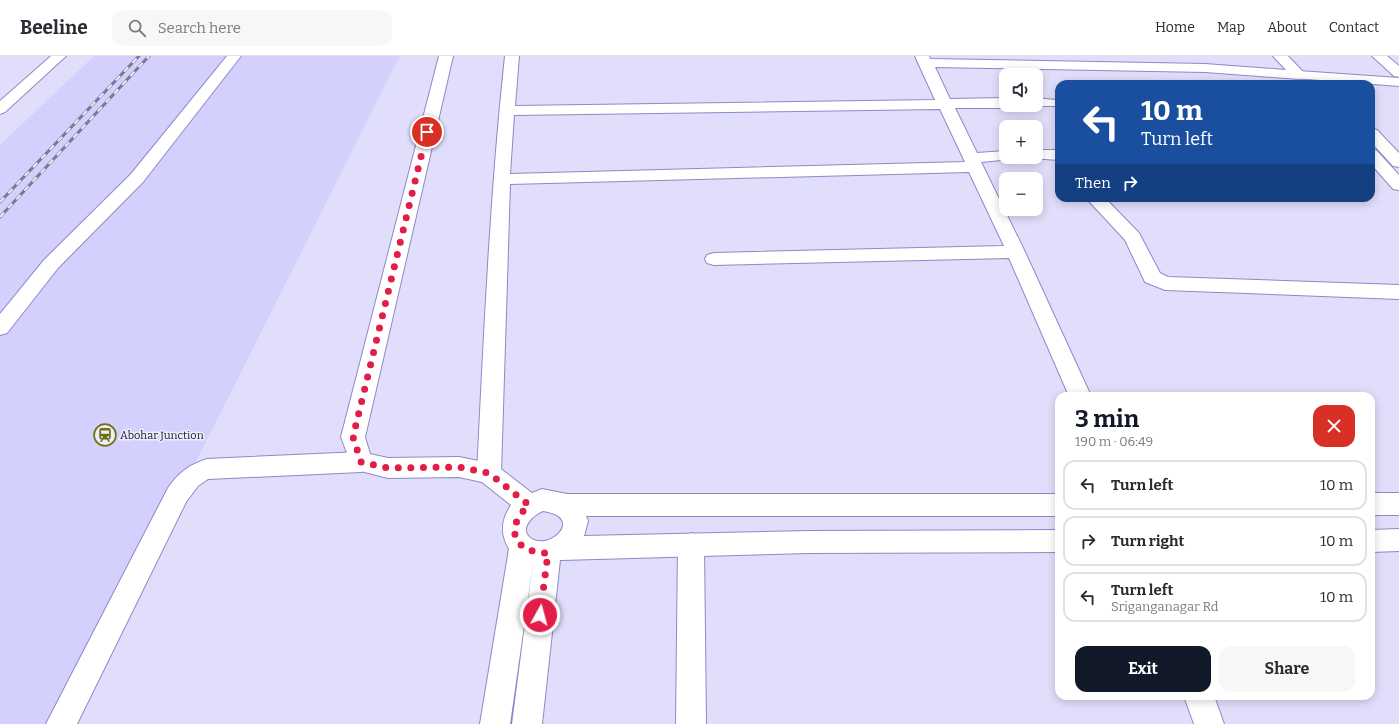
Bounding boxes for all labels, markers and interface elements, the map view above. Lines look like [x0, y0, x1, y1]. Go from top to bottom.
search box [112, 10, 392, 46]
text: Beeline [20, 16, 88, 39]
icon: search [126, 17, 148, 39]
text: Search here [158, 19, 241, 37]
text: Home [1155, 19, 1195, 36]
text: Map [1217, 19, 1245, 36]
text: About [1267, 19, 1307, 36]
text: Contact [1329, 19, 1379, 36]
map controls [999, 68, 1043, 216]
button: sound [999, 68, 1043, 112]
text: 10 m [1141, 94, 1203, 127]
icon: left [1075, 96, 1127, 148]
pin [410, 115, 444, 149]
button: + [999, 120, 1043, 164]
icon: arrive [416, 121, 438, 143]
text: Turn left [1141, 128, 1213, 150]
button: − [999, 172, 1043, 216]
icon: right [1119, 172, 1141, 194]
text: Then [1075, 174, 1111, 192]
text: 3 min [1075, 405, 1139, 433]
button: close [1313, 405, 1355, 447]
station icon: Abohar Junction [92, 422, 118, 448]
place label: Abohar Junction [120, 429, 204, 442]
text: 190 m · 06:49 [1075, 434, 1153, 449]
icon: left [1077, 474, 1099, 496]
text: Turn left [1111, 476, 1173, 494]
text: 10 m [1320, 476, 1353, 494]
icon: right [1077, 530, 1099, 552]
text: Turn right [1111, 532, 1184, 550]
text: 10 m [1320, 532, 1353, 550]
text: Turn left [1111, 581, 1173, 599]
icon: left [1077, 586, 1099, 608]
text: 10 m [1320, 588, 1353, 606]
position arrow [519, 594, 561, 636]
text: Sriganganagar Rd [1111, 599, 1218, 614]
button: Exit [1075, 646, 1211, 692]
button: Share [1219, 646, 1355, 692]

